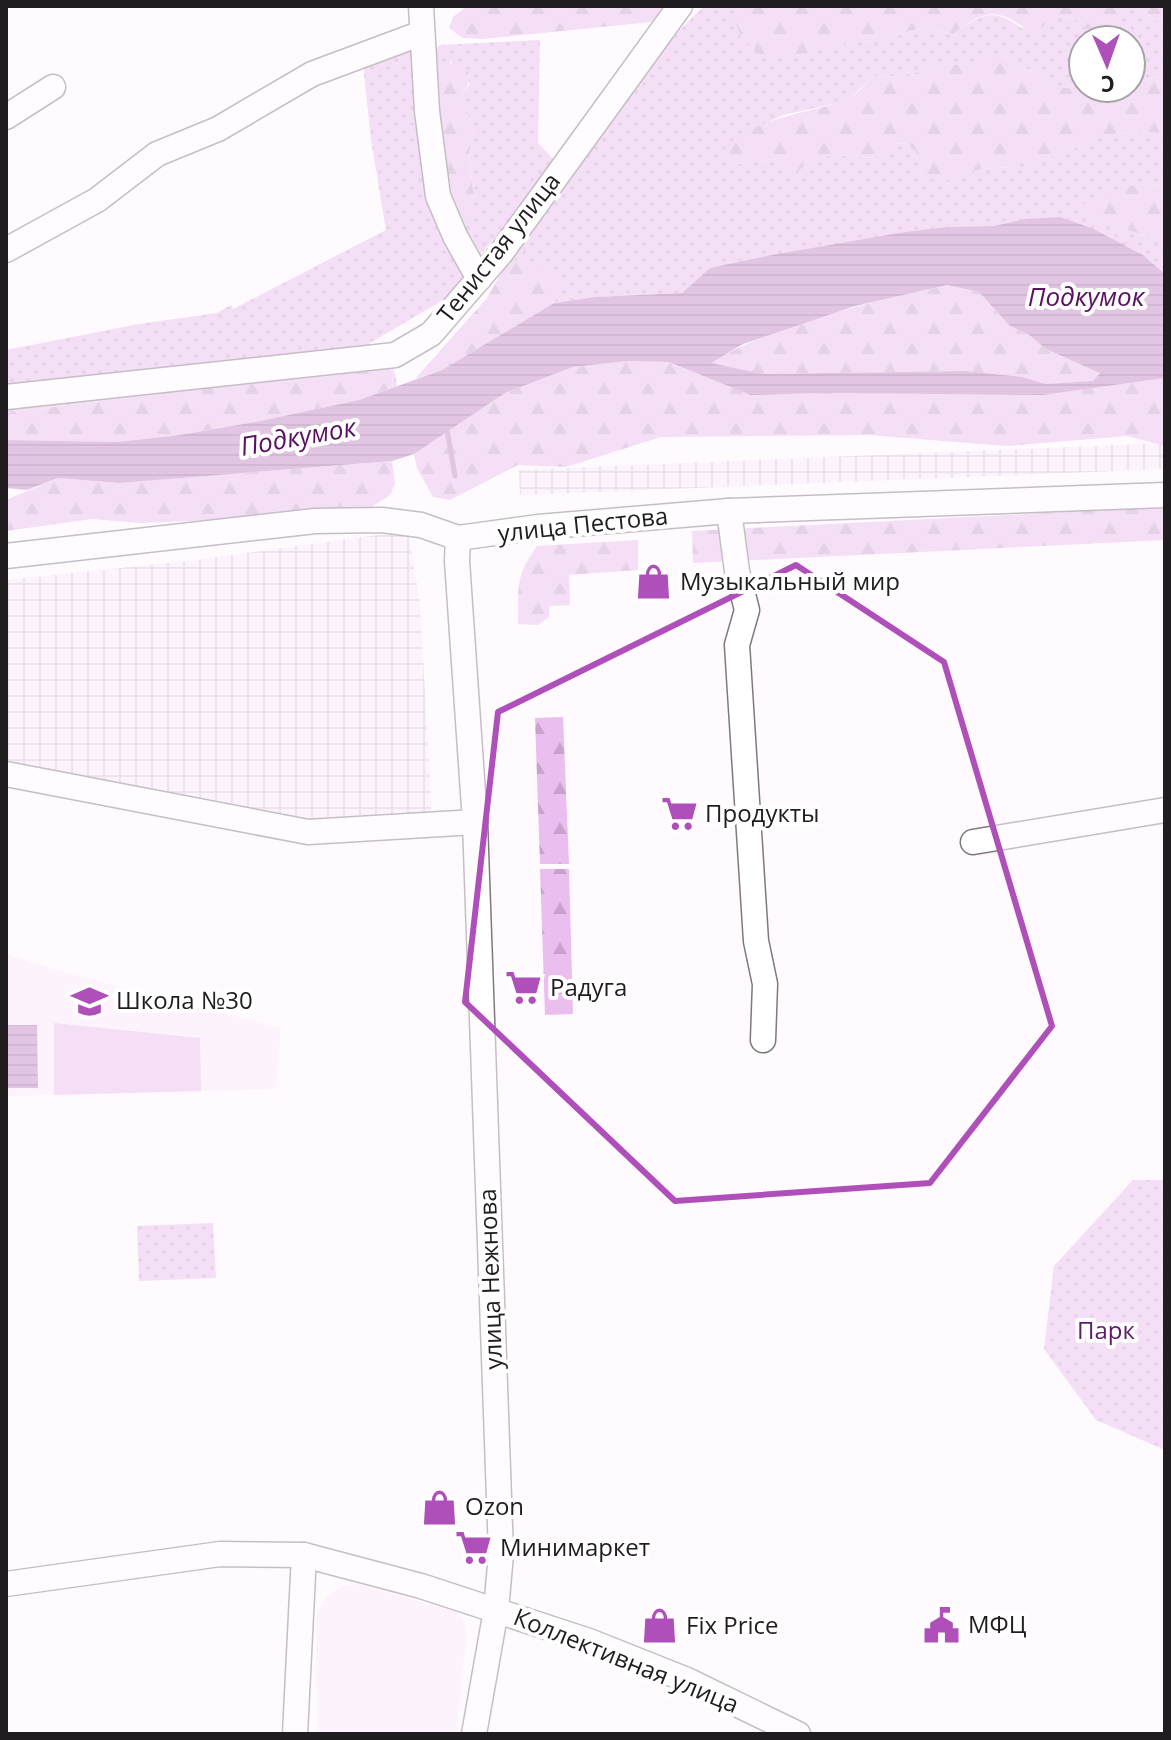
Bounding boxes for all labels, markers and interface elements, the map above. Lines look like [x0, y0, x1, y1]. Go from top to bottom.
north arrow [1067, 24, 1147, 104]
text: С [1100, 70, 1115, 100]
street label: Тенистая улица [429, 165, 567, 329]
water label: Подкумок [1028, 278, 1146, 314]
water label: Подкумок [237, 408, 360, 464]
street label: улица Пестова [496, 498, 670, 549]
shop icon: Музыкальный мир [635, 563, 673, 601]
place label: Музыкальный мир [680, 564, 900, 597]
supermarket icon: Продукты [660, 795, 698, 833]
place label: Продукты [705, 796, 820, 829]
supermarket icon: Радуга [505, 969, 543, 1007]
place label: Радуга [550, 970, 627, 1003]
school or university icon: Школа №30 [71, 982, 109, 1020]
place label: Школа №30 [116, 983, 253, 1016]
street label: улица Нежнова [470, 1188, 509, 1370]
park label: Парк [1077, 1313, 1136, 1346]
shop icon: Ozon [420, 1488, 458, 1526]
place label: Ozon [465, 1489, 524, 1522]
supermarket icon: Минимаркет [455, 1529, 493, 1567]
place label: Минимаркет [500, 1530, 650, 1563]
street label: Коллективная улица [509, 1599, 744, 1720]
public building icon: МФЦ [923, 1606, 961, 1644]
shop icon: Fix Price [641, 1607, 679, 1645]
place label: МФЦ [968, 1607, 1027, 1640]
place label: Fix Price [686, 1608, 779, 1641]

